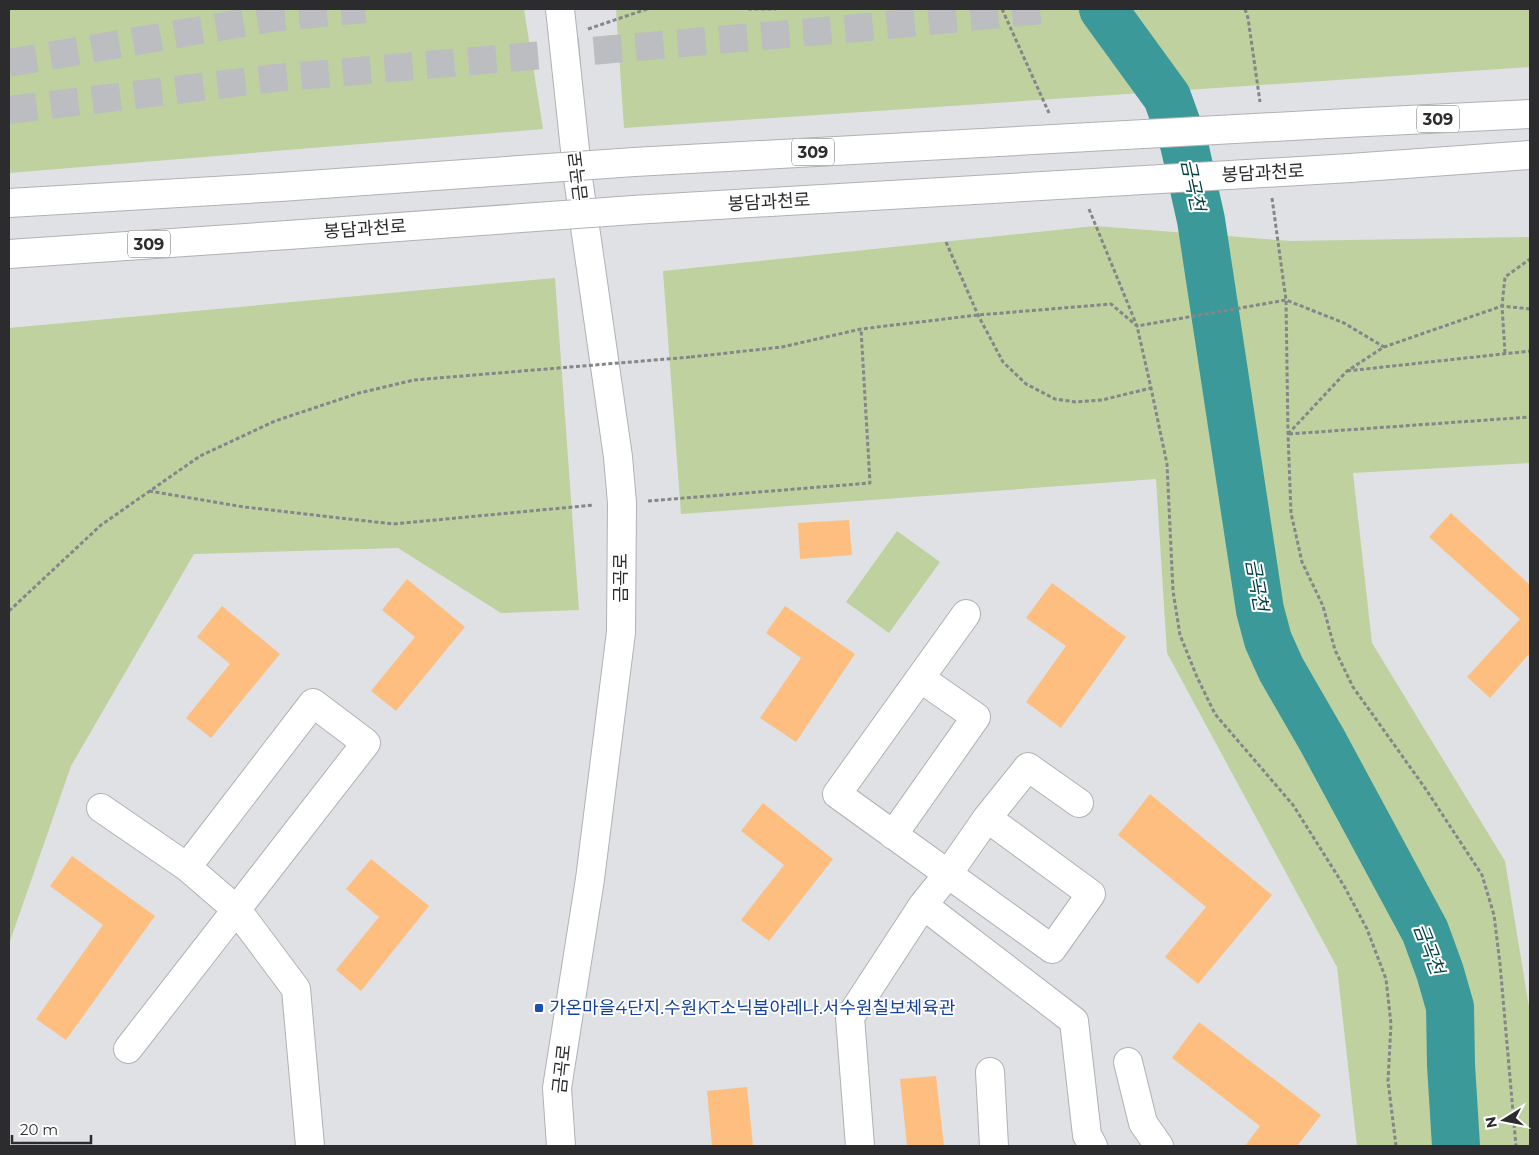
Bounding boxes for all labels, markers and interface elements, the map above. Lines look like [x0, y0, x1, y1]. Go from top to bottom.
road number: 309 [1417, 106, 1459, 132]
road number: 309 [792, 138, 834, 166]
street label: 금곡로 [564, 150, 592, 202]
water label: 금곡천 [1176, 157, 1210, 215]
street label: 봉담과천로 [1221, 160, 1305, 186]
street label: 봉담과천로 [727, 189, 811, 215]
street label: 봉담과천로 [323, 215, 407, 243]
road number: 309 [128, 230, 170, 258]
street label: 금곡로 [610, 553, 632, 603]
water label: 금곡천 [1241, 557, 1273, 614]
water label: 금곡천 [1409, 920, 1450, 979]
place label: 가온마을4단지.수원KT소닉붐아레나.서수원칠보체육관 [549, 997, 956, 1019]
marker: 가온마을4단지.수원KT소닉붐아레나.서수원칠보체육관 [533, 1002, 545, 1014]
street label: 금곡로 [548, 1043, 576, 1095]
north arrow [1479, 1095, 1529, 1145]
scale bar [12, 1112, 91, 1144]
text: N [1481, 1115, 1501, 1129]
text: 20 m [20, 1120, 58, 1139]

